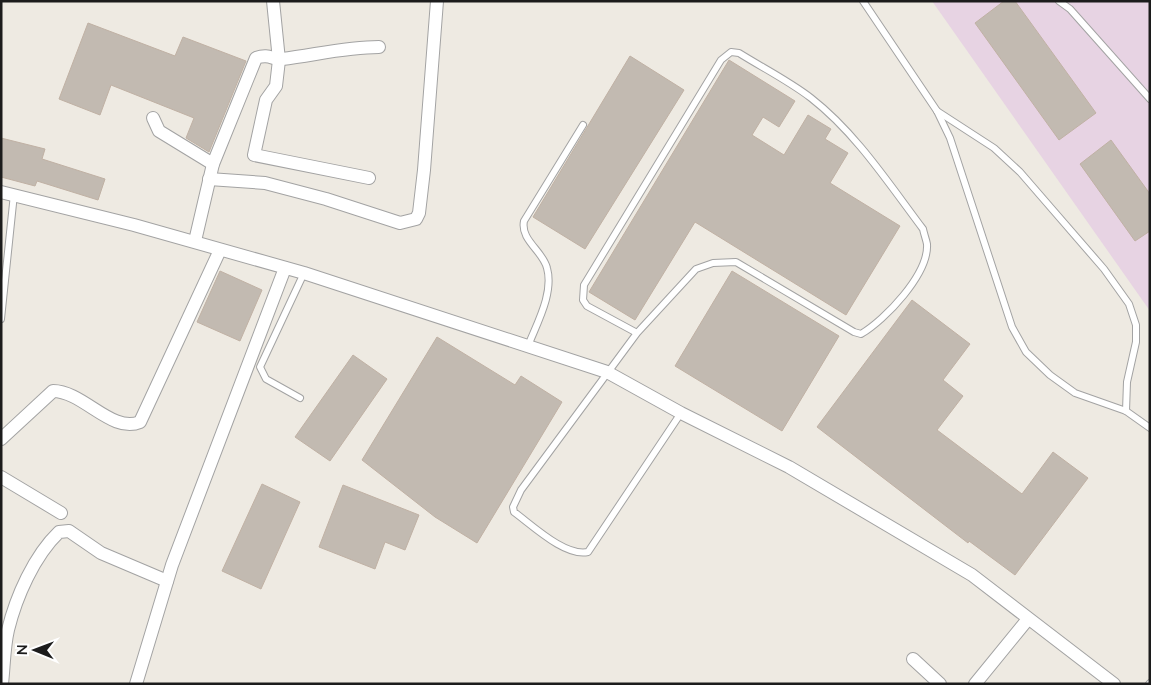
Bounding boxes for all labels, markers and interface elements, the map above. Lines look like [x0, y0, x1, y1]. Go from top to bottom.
north arrow [10, 625, 60, 675]
text: N [13, 644, 30, 655]

